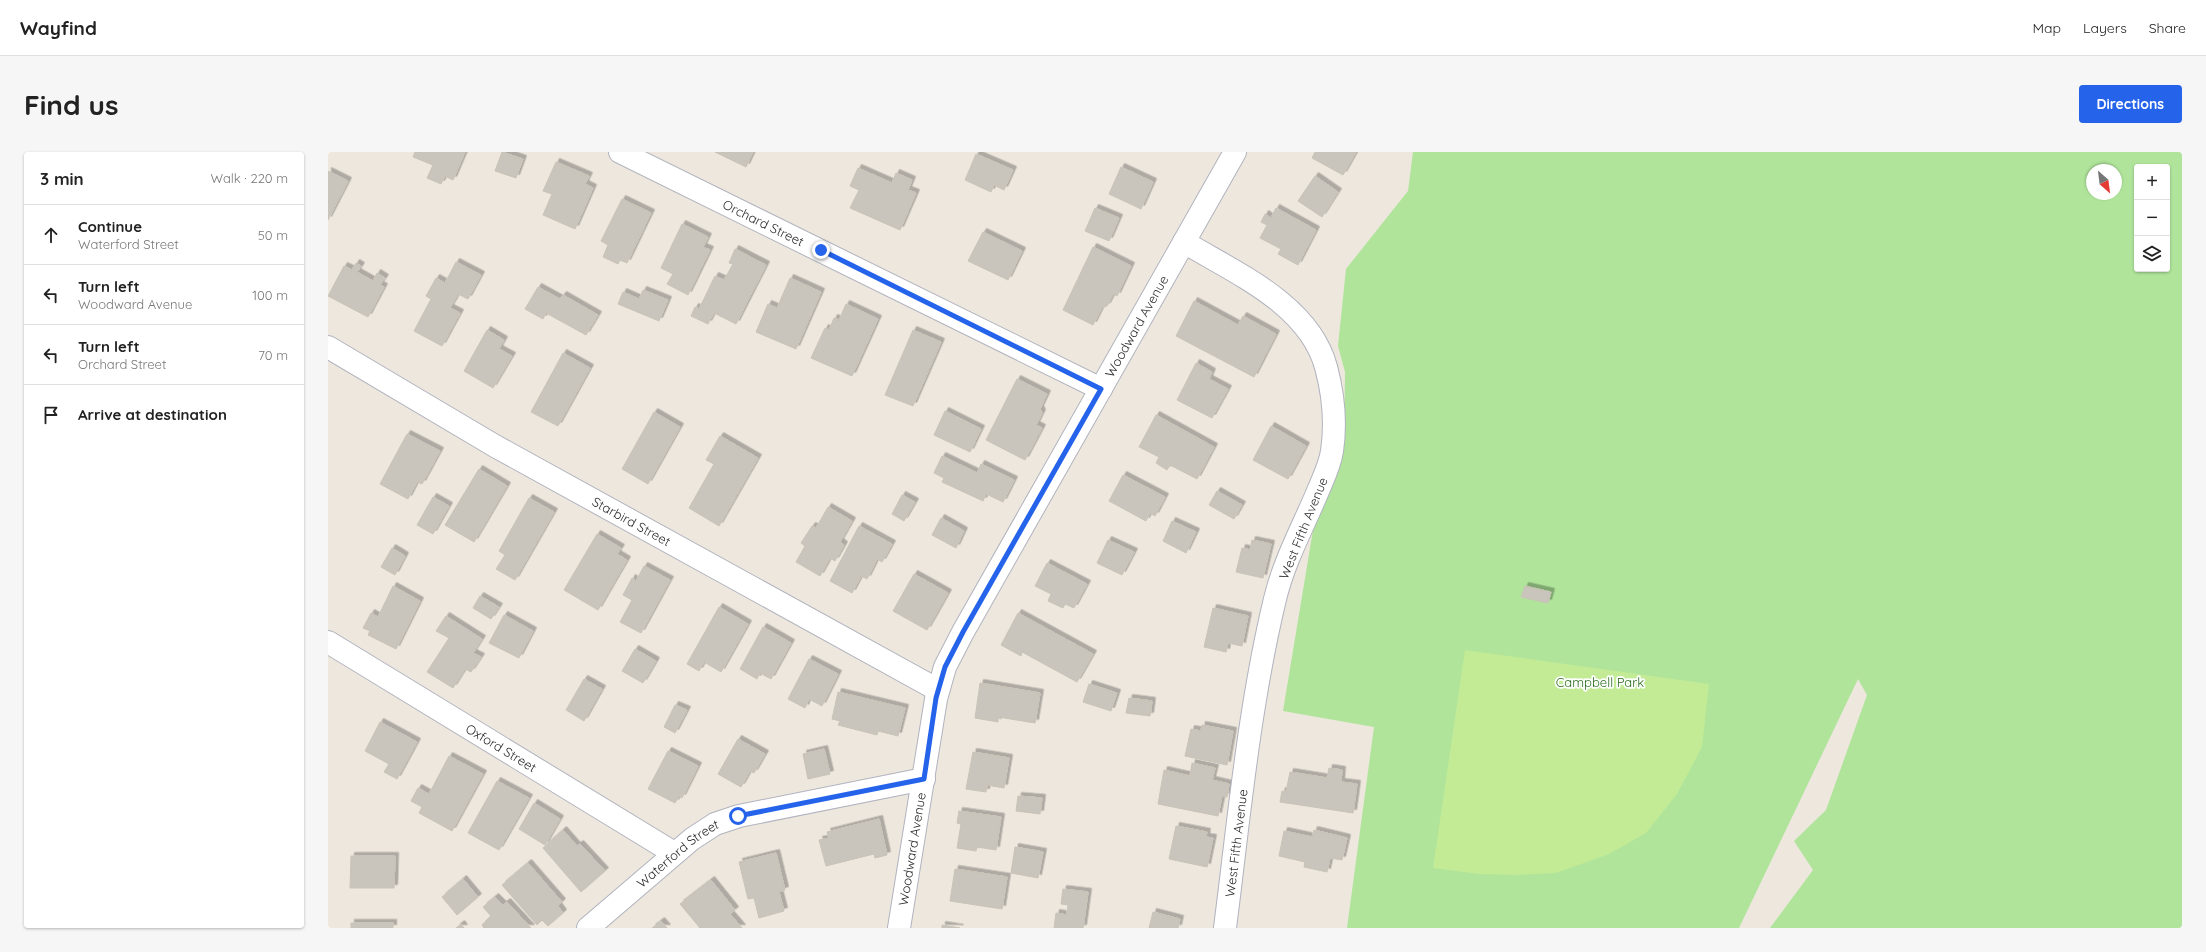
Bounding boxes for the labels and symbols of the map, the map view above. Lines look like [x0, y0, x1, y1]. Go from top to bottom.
north arrow [2086, 164, 2122, 200]
street label: Orchard Street [720, 196, 807, 249]
route end [812, 241, 830, 259]
street label: Woodward Avenue [1101, 273, 1171, 380]
street label: West Fifth Avenue [1275, 475, 1331, 581]
street label: Starbird Street [590, 493, 674, 549]
park label: Campbell Park [1556, 674, 1644, 690]
street label: Oxford Street [463, 720, 540, 775]
street label: West Fifth Avenue [1221, 788, 1251, 898]
street label: Woodward Avenue [895, 791, 929, 907]
route start [729, 807, 747, 825]
street label: Waterford Street [633, 815, 720, 891]

